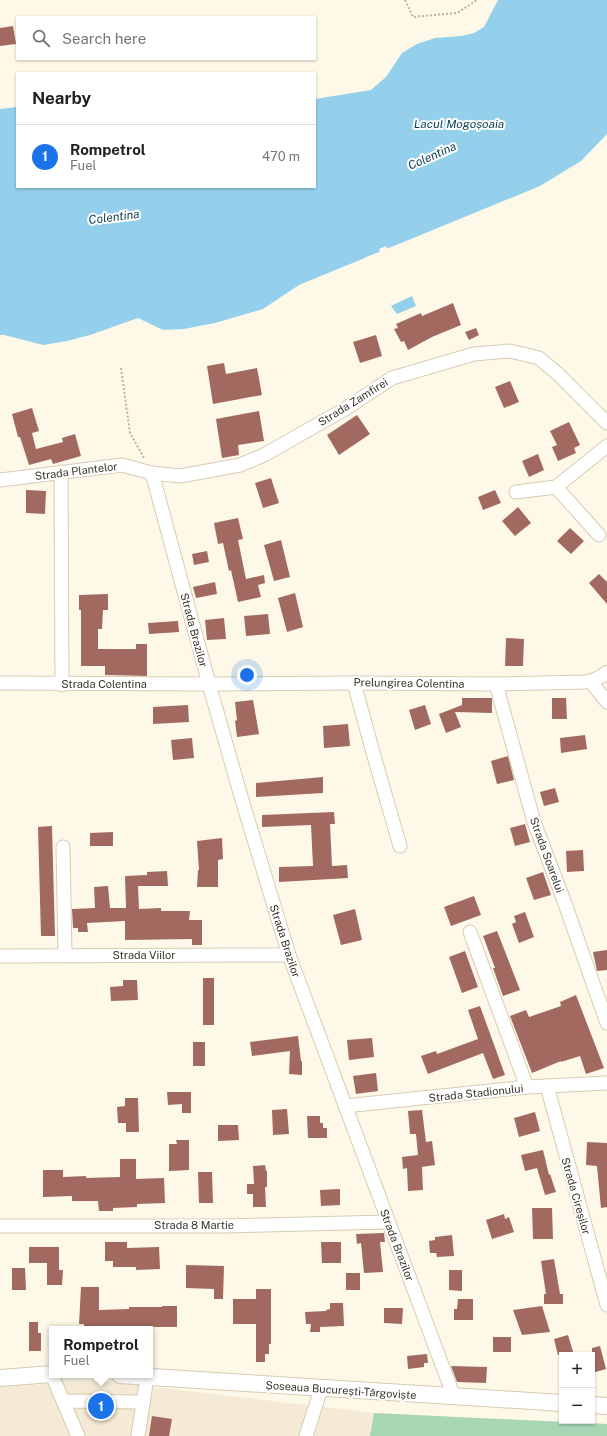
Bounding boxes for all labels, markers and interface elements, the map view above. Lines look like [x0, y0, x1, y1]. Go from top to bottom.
search box [16, 16, 316, 60]
icon: search [30, 27, 52, 49]
text: Search here [62, 30, 146, 47]
text: Nearby [32, 88, 91, 108]
water label: Lacul Mogoșoaia [414, 117, 504, 131]
water label: Colentina [406, 139, 458, 173]
text: Rompetrol [70, 141, 146, 158]
text: 1 [42, 149, 48, 164]
text: 470 m [262, 149, 300, 164]
text: Fuel [70, 158, 96, 173]
water label: Colentina [88, 207, 140, 227]
street label: Strada Zamfirei [316, 376, 390, 428]
street label: Strada Plantelor [34, 460, 118, 482]
street label: Strada Brazilor [178, 592, 210, 668]
your location [237, 665, 257, 685]
street label: Prelungirea Colentina [353, 676, 465, 690]
street label: Strada Colentina [61, 678, 147, 690]
street label: Strada Soarelui [528, 816, 566, 894]
street label: Strada Brazilor [268, 903, 302, 979]
street label: Strada Viilor [112, 949, 176, 961]
street label: Strada Stadionului [428, 1082, 524, 1104]
street label: Strada Cireșilor [559, 1156, 593, 1236]
street label: Strada Brazilor [378, 1207, 416, 1283]
street label: Strada 8 Martie [154, 1219, 234, 1231]
popup [49, 1326, 153, 1378]
text: Rompetrol [63, 1336, 139, 1353]
map controls [559, 1352, 595, 1424]
button: + [559, 1352, 595, 1388]
text: Fuel [63, 1353, 90, 1368]
street label: Șoseaua București-Târgoviște [265, 1379, 417, 1401]
button: − [559, 1388, 595, 1424]
pin: 1 [88, 1391, 114, 1421]

